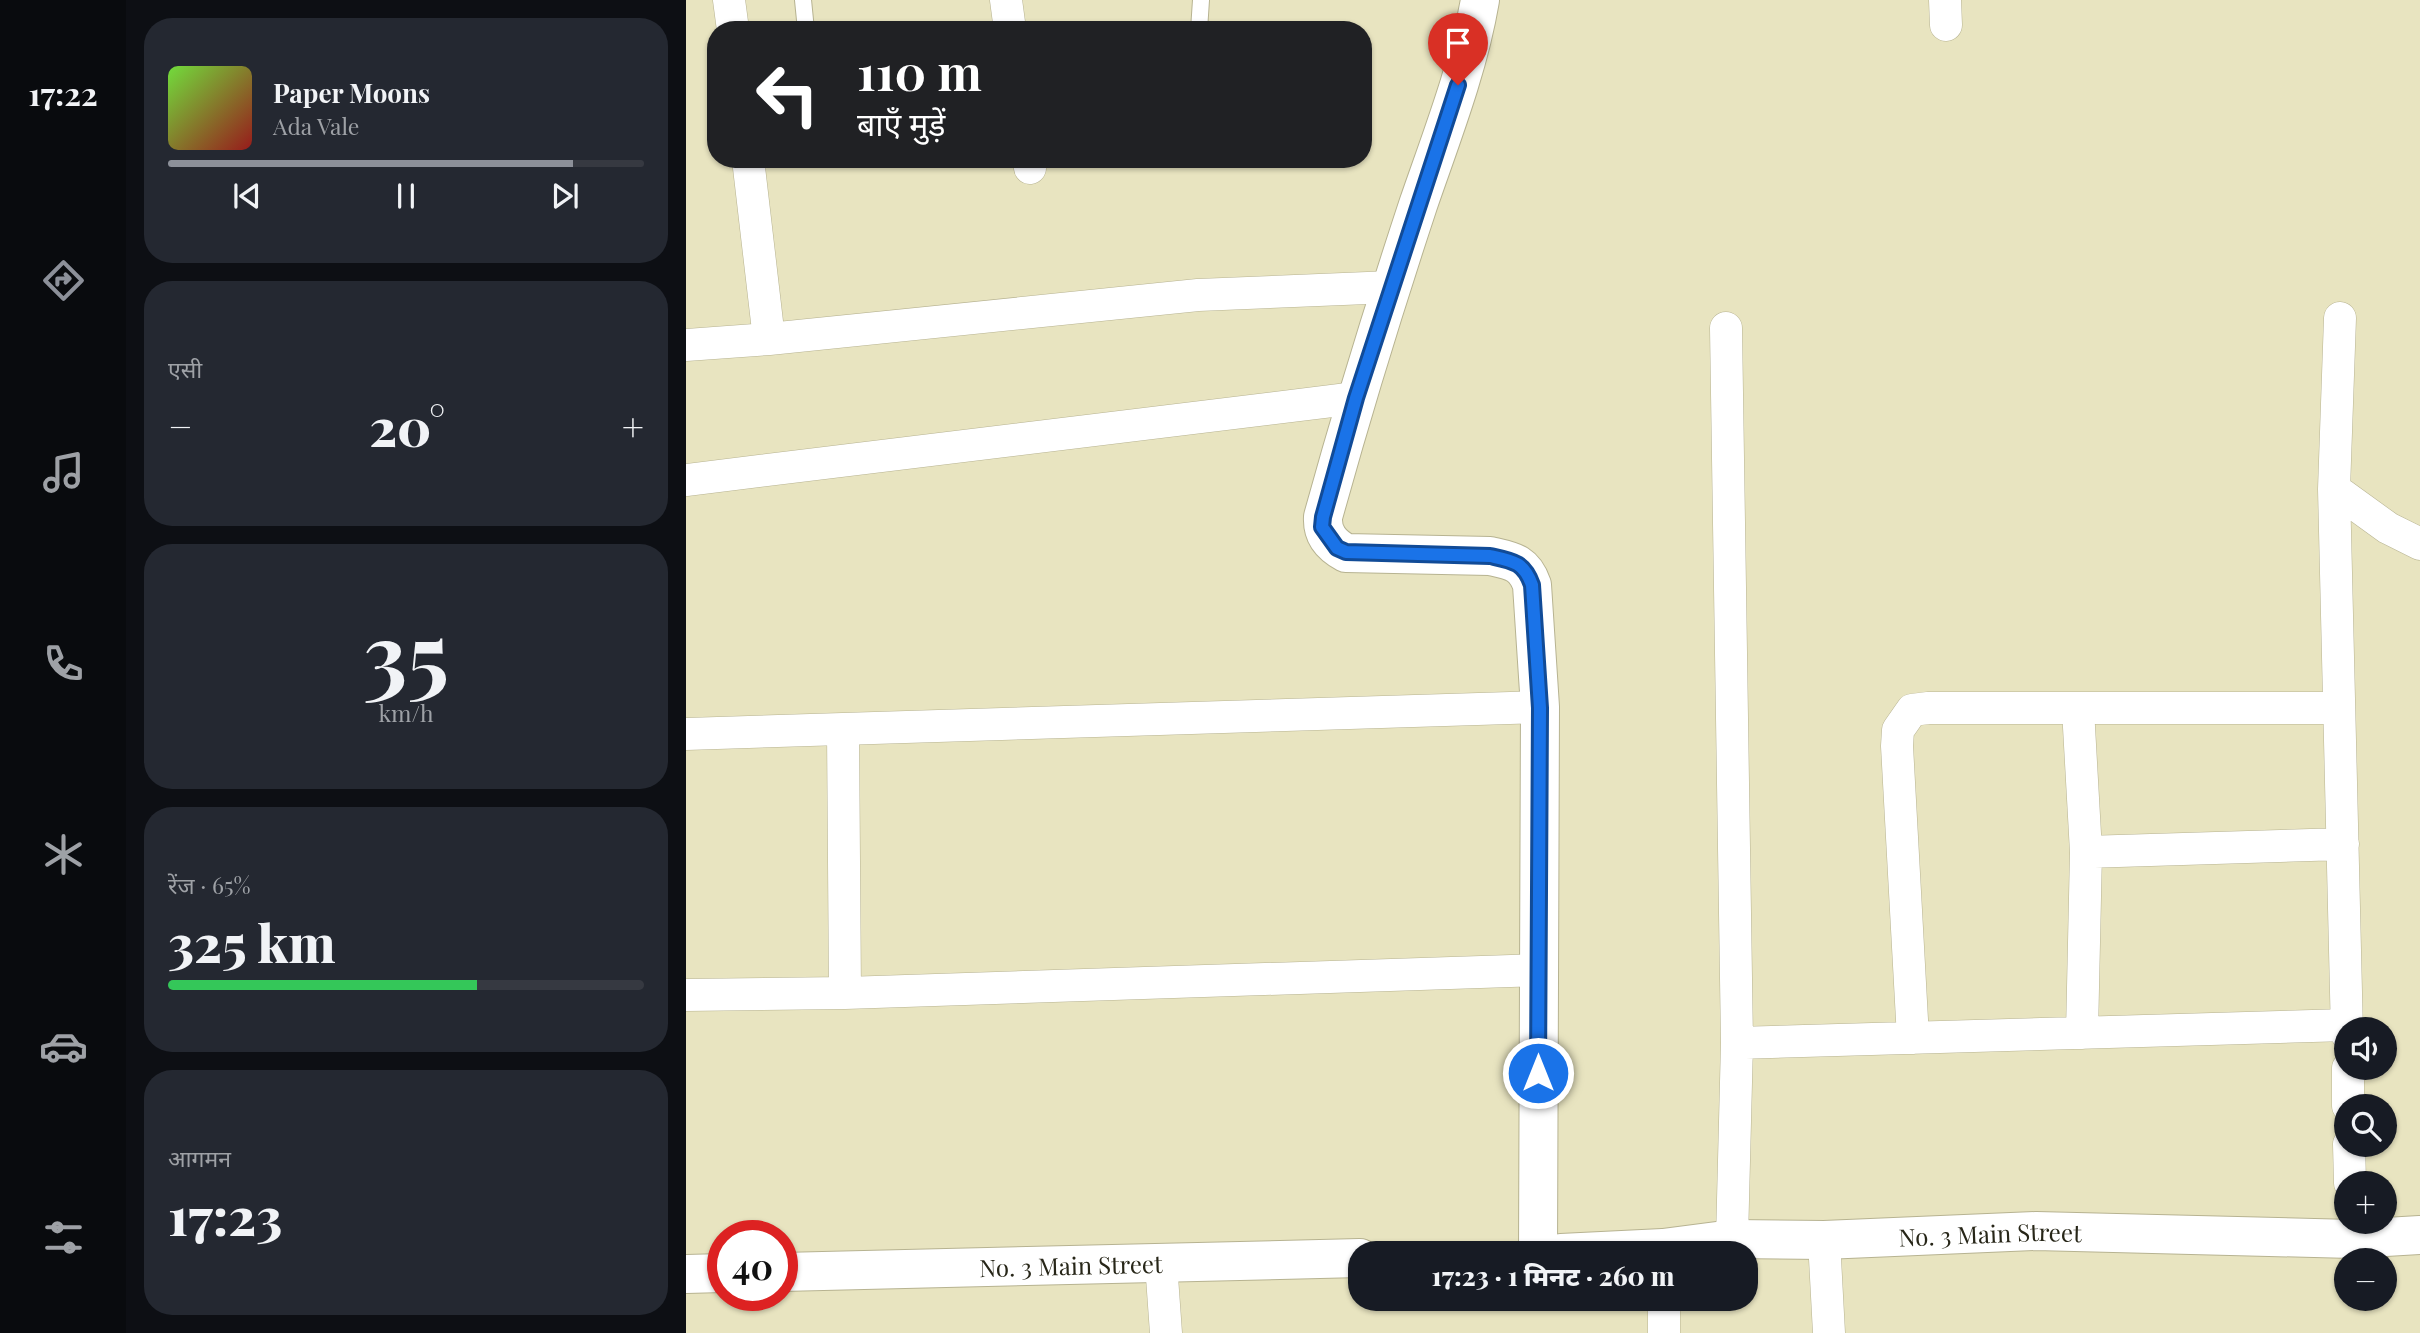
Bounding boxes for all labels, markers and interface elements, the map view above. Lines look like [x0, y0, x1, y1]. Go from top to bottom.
pin [1428, 13, 1488, 85]
icon: arrive [1439, 24, 1477, 62]
text: 110 m [857, 38, 982, 103]
icon: left [742, 49, 833, 140]
text: 17:22 [28, 71, 98, 114]
text: Paper Moons [273, 75, 430, 110]
text: बाएँ मुड़ें [857, 101, 945, 144]
text: Ada Vale [273, 110, 360, 141]
icon: previous [228, 177, 266, 215]
icon: pause [387, 177, 425, 215]
icon: next [546, 177, 584, 215]
icon: directions [39, 256, 88, 305]
text: एसी [168, 353, 202, 384]
text: 20° [369, 391, 445, 460]
text: − [168, 400, 193, 451]
text: + [622, 400, 644, 451]
icon: music [39, 448, 88, 497]
text: 35 [363, 591, 449, 712]
icon: phone [39, 639, 88, 688]
text: km/h [378, 697, 434, 728]
icon: climate [39, 830, 88, 879]
text: रेंज · 65% [168, 869, 251, 900]
text: 325 km [168, 907, 336, 976]
map controls [2334, 1017, 2397, 1311]
button: sound [2334, 1017, 2397, 1080]
icon: car [39, 1022, 88, 1071]
position arrow [1501, 1036, 1575, 1110]
button: search [2334, 1094, 2397, 1157]
text: आगमन [168, 1142, 231, 1173]
button: + [2334, 1171, 2397, 1234]
text: 17:23 [168, 1180, 282, 1249]
icon: filters [39, 1213, 88, 1262]
street label: No. 3 Main Street [1898, 1215, 2083, 1253]
speed limit sign: 40 [707, 1220, 798, 1311]
street label: No. 3 Main Street [979, 1247, 1163, 1283]
button: − [2334, 1248, 2397, 1311]
text: 17:23 · 1 मिनट · 260 m [1432, 1258, 1674, 1293]

